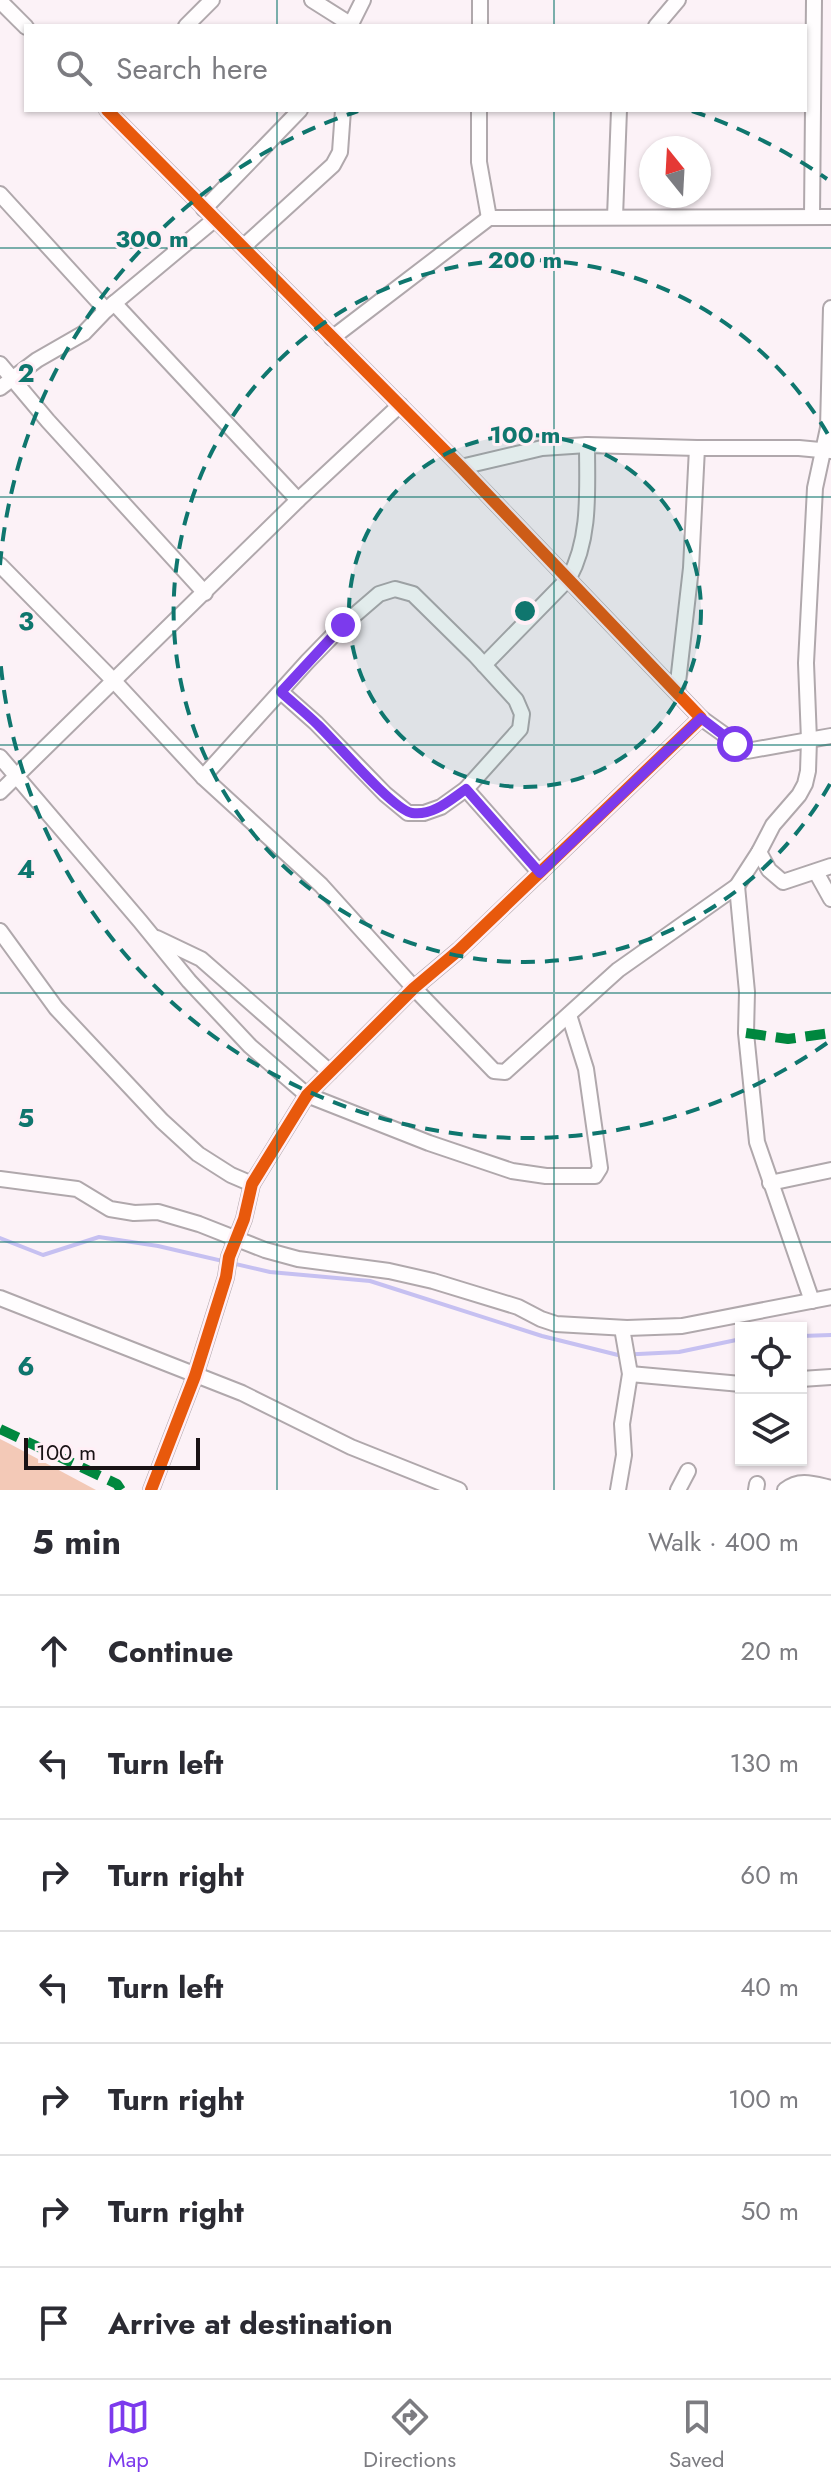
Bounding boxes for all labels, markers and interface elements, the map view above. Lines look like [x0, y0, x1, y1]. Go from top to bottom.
search box [24, 24, 807, 112]
icon: search [52, 46, 96, 90]
text: Search here [116, 47, 268, 90]
north arrow [639, 136, 711, 208]
text: 300 m [115, 221, 189, 256]
text: 200 m [488, 242, 562, 277]
text: 2 [17, 354, 35, 392]
text: 100 m [490, 417, 560, 452]
centre of rings [511, 597, 539, 625]
text: 3 [18, 602, 34, 640]
route end [325, 607, 361, 643]
route start [717, 726, 753, 762]
text: 4 [17, 850, 35, 888]
text: 5 [18, 1099, 34, 1137]
map controls [735, 1322, 807, 1466]
button: locate [735, 1322, 807, 1394]
text: 6 [17, 1347, 35, 1385]
button: layers [735, 1394, 807, 1466]
scale bar [24, 1434, 200, 1470]
text: 100 m [36, 1436, 96, 1468]
text: 5 min [32, 1518, 121, 1567]
text: Walk · 400 m [648, 1523, 799, 1561]
icon: ahead [32, 1629, 76, 1673]
text: Continue [108, 1630, 234, 1673]
text: 20 m [741, 1632, 799, 1670]
icon: left [32, 1741, 76, 1785]
text: Turn left [108, 1742, 223, 1785]
text: 130 m [729, 1744, 799, 1782]
icon: right [32, 1853, 76, 1897]
text: Turn right [108, 1854, 244, 1897]
text: 60 m [740, 1856, 799, 1894]
icon: left [32, 1965, 76, 2009]
text: Turn left [108, 1966, 223, 2009]
text: 40 m [740, 1968, 799, 2006]
icon: right [32, 2077, 76, 2121]
text: Turn right [108, 2078, 244, 2121]
text: 100 m [728, 2080, 799, 2118]
icon: right [32, 2189, 76, 2233]
text: Turn right [108, 2190, 244, 2233]
text: 50 m [741, 2192, 799, 2230]
icon: arrive [32, 2301, 76, 2345]
text: Arrive at destination [108, 2302, 393, 2345]
tab: Map [106, 2395, 150, 2475]
tab: Directions [363, 2395, 456, 2475]
tab: Saved [669, 2395, 725, 2475]

